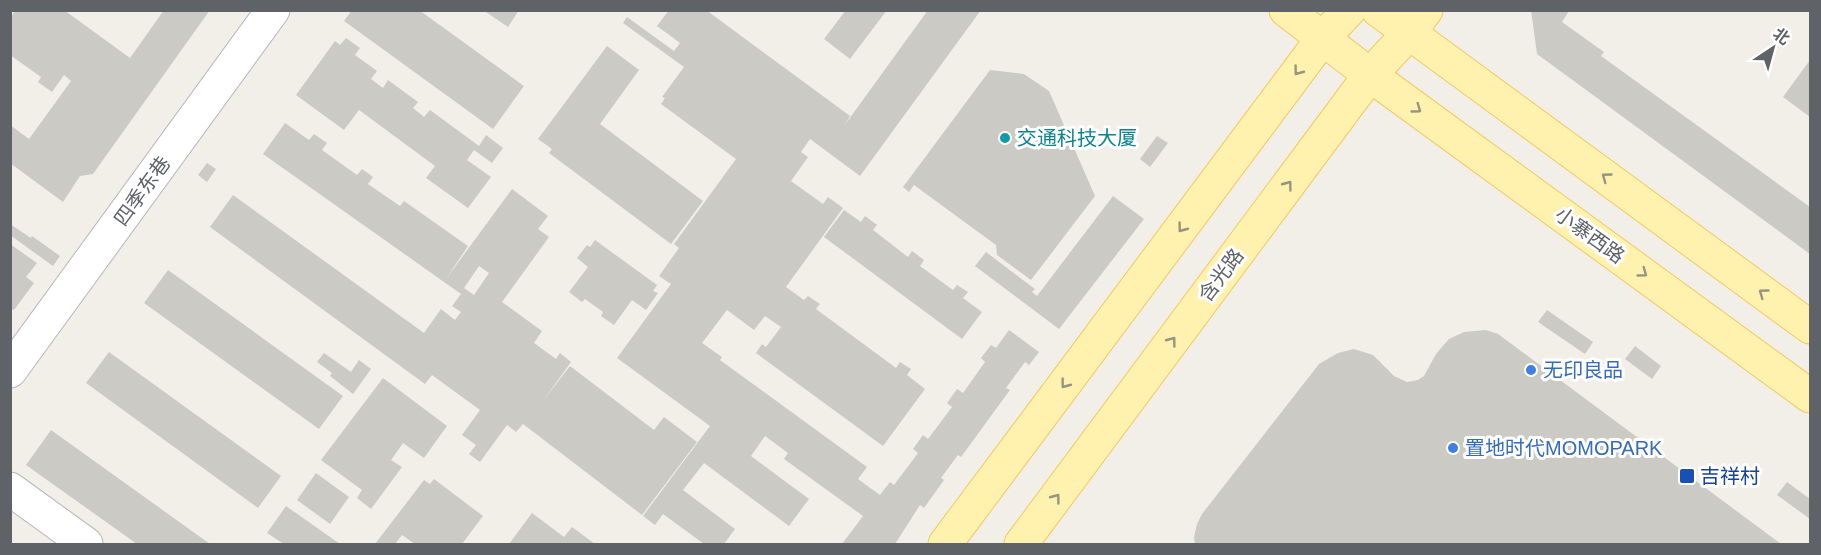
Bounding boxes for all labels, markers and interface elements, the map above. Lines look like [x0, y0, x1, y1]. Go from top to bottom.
north arrow [1743, 18, 1803, 78]
text: 北 [1770, 25, 1793, 48]
one-way arrow [1295, 65, 1306, 76]
one-way arrow [1411, 102, 1422, 113]
place label: 交通科技大厦 [1017, 127, 1137, 149]
marker: 交通科技大厦 [998, 131, 1012, 145]
street label: 四季东巷 [110, 152, 174, 230]
one-way arrow [1601, 174, 1612, 185]
one-way arrow [1281, 180, 1292, 191]
street label: 小寨西路 [1551, 203, 1629, 267]
one-way arrow [1178, 221, 1189, 232]
street label: 含光路 [1194, 244, 1248, 306]
one-way arrow [1636, 266, 1647, 277]
one-way arrow [1759, 289, 1770, 300]
one-way arrow [1165, 337, 1176, 348]
place label: 无印良品 [1543, 359, 1623, 381]
marker: 无印良品 [1524, 363, 1538, 377]
one-way arrow [1061, 377, 1072, 388]
place label: 置地时代MOMOPARK [1465, 437, 1663, 459]
marker: 置地时代MOMOPARK [1446, 441, 1460, 455]
place label: 吉祥村 [1700, 465, 1760, 487]
marker: 吉祥村 [1678, 467, 1696, 485]
one-way arrow [1048, 493, 1059, 504]

